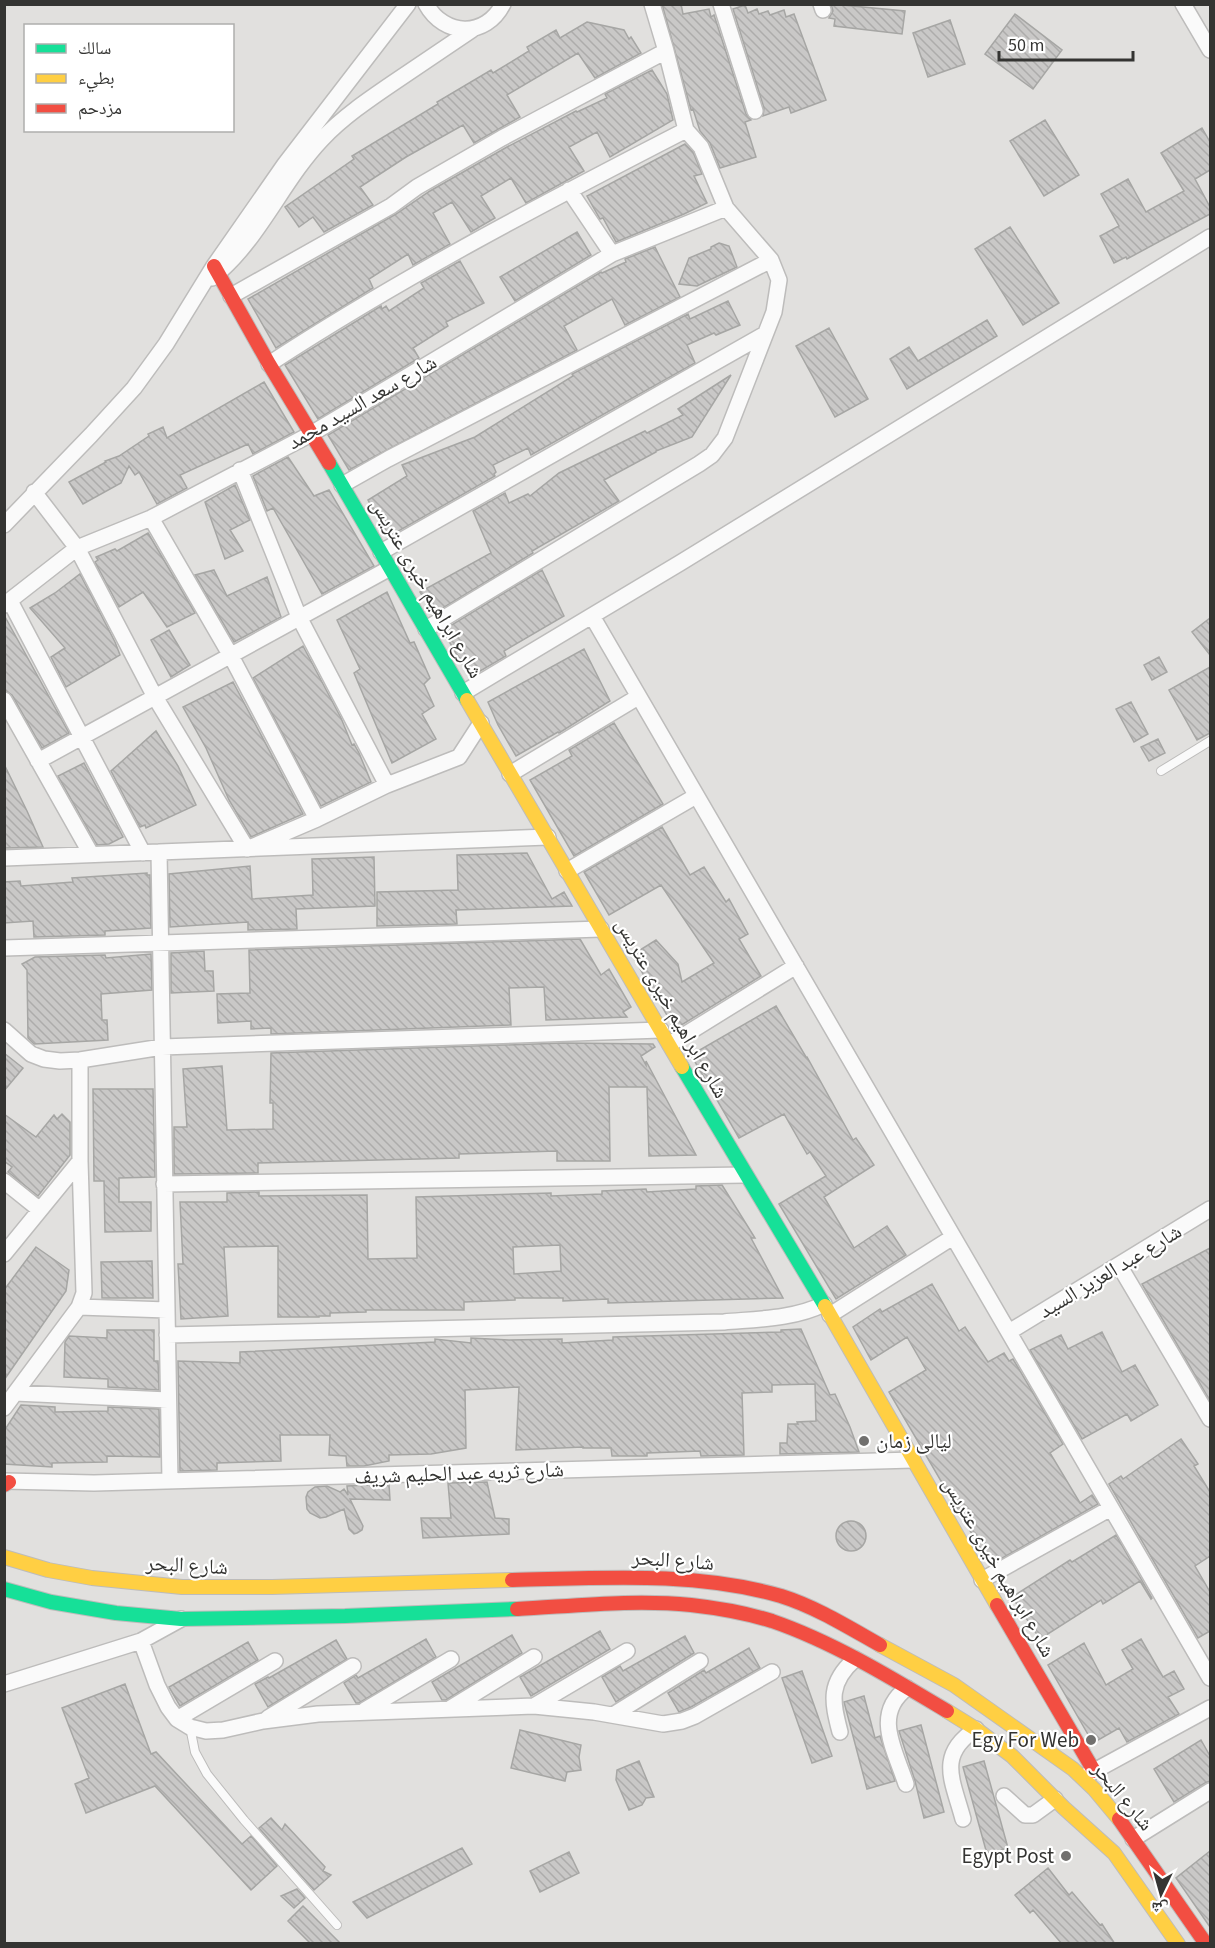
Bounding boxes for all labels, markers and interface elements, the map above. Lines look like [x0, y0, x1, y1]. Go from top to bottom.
legend [24, 24, 234, 132]
scale bar [999, 24, 1132, 62]
text: 50 m [1008, 33, 1044, 58]
text: سالك [78, 36, 111, 61]
text: بطيء [78, 66, 115, 93]
text: مزدحم [78, 96, 122, 121]
street label: شارع سعد السيد محمد [282, 347, 442, 457]
street label: شارع ابراهيم خيرى عتريس [363, 492, 491, 684]
street label: شارع ابراهيم خيرى عتريس [608, 912, 736, 1104]
street label: شارع عبد العزيز السيد [1033, 1216, 1187, 1326]
place label: ليالى زمان [876, 1426, 952, 1456]
marker: ليالى زمان [857, 1434, 871, 1448]
street label: شارع ثريه عبد الحليم شريف [354, 1454, 564, 1492]
street label: شارع ابراهيم خيرى عتريس [935, 1471, 1063, 1663]
street label: شارع البحر [630, 1542, 715, 1578]
street label: شارع البحر [144, 1548, 229, 1582]
place label: Egy For Web [972, 1725, 1079, 1755]
marker: Egy For Web [1084, 1733, 1098, 1747]
street label: شارع البحر [1084, 1754, 1161, 1837]
place label: Egypt Post [961, 1841, 1054, 1871]
marker: Egypt Post [1059, 1849, 1073, 1863]
north arrow [1131, 1864, 1191, 1924]
text: ش [1150, 1896, 1169, 1920]

